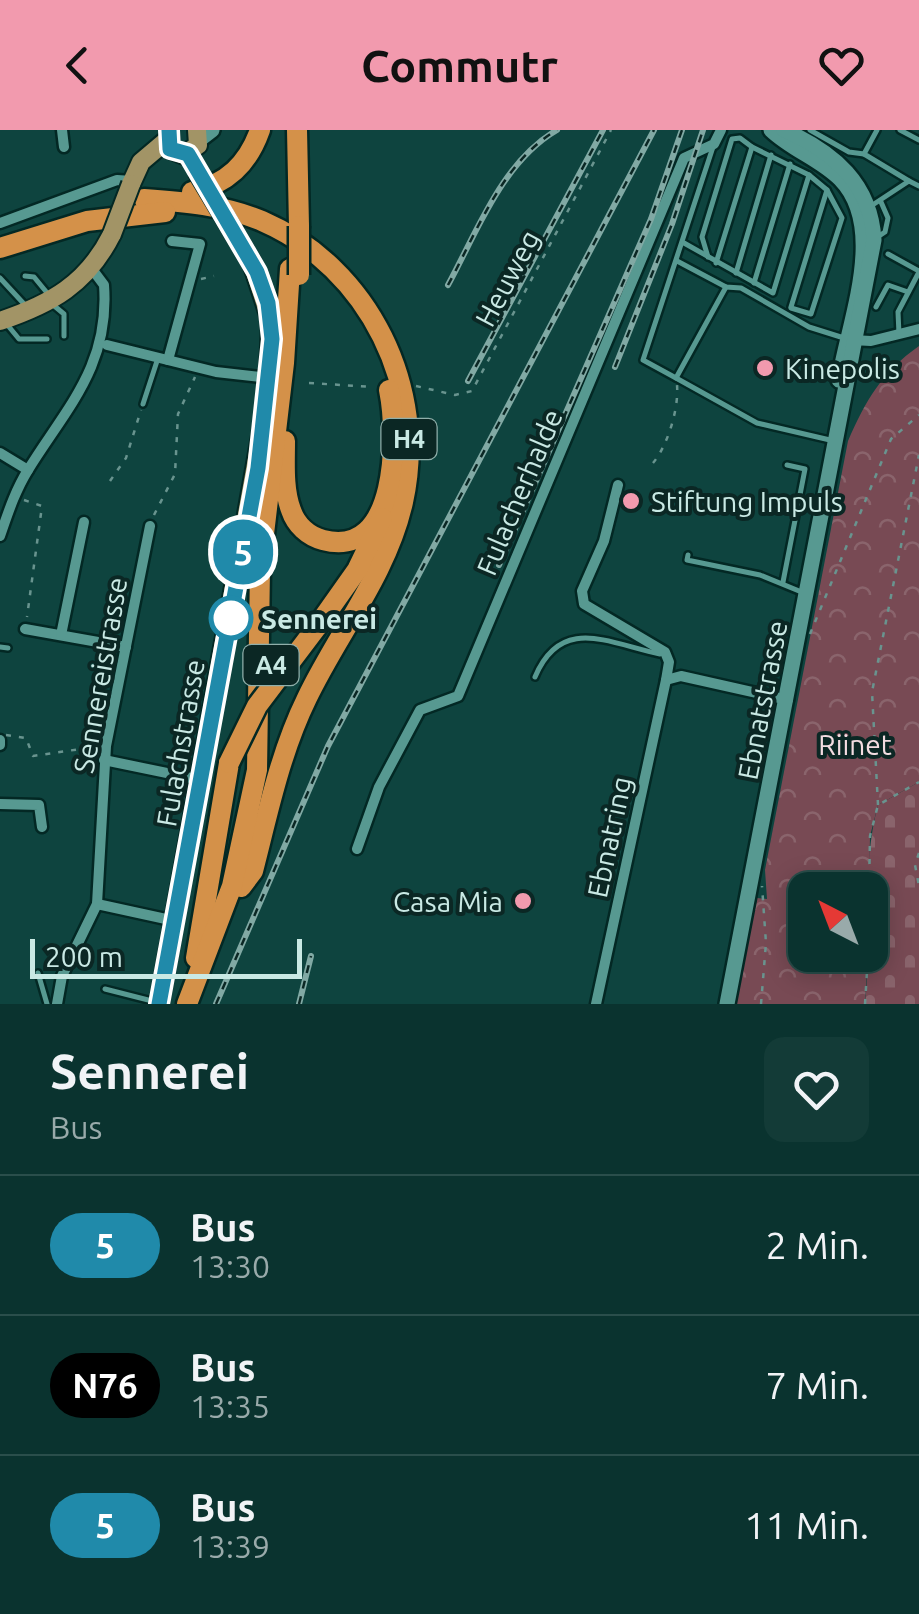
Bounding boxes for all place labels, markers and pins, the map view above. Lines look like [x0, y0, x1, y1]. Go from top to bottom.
place label: Kinepolis [785, 353, 900, 384]
marker: Kinepolis [754, 357, 776, 379]
place label: Stiftung Impuls [651, 486, 843, 517]
marker: Stiftung Impuls [620, 490, 642, 512]
marker: Sennerei [210, 597, 252, 639]
place label: Sennerei [261, 603, 377, 634]
place label: Casa Mia [393, 886, 503, 917]
marker: Casa Mia [512, 890, 534, 912]

